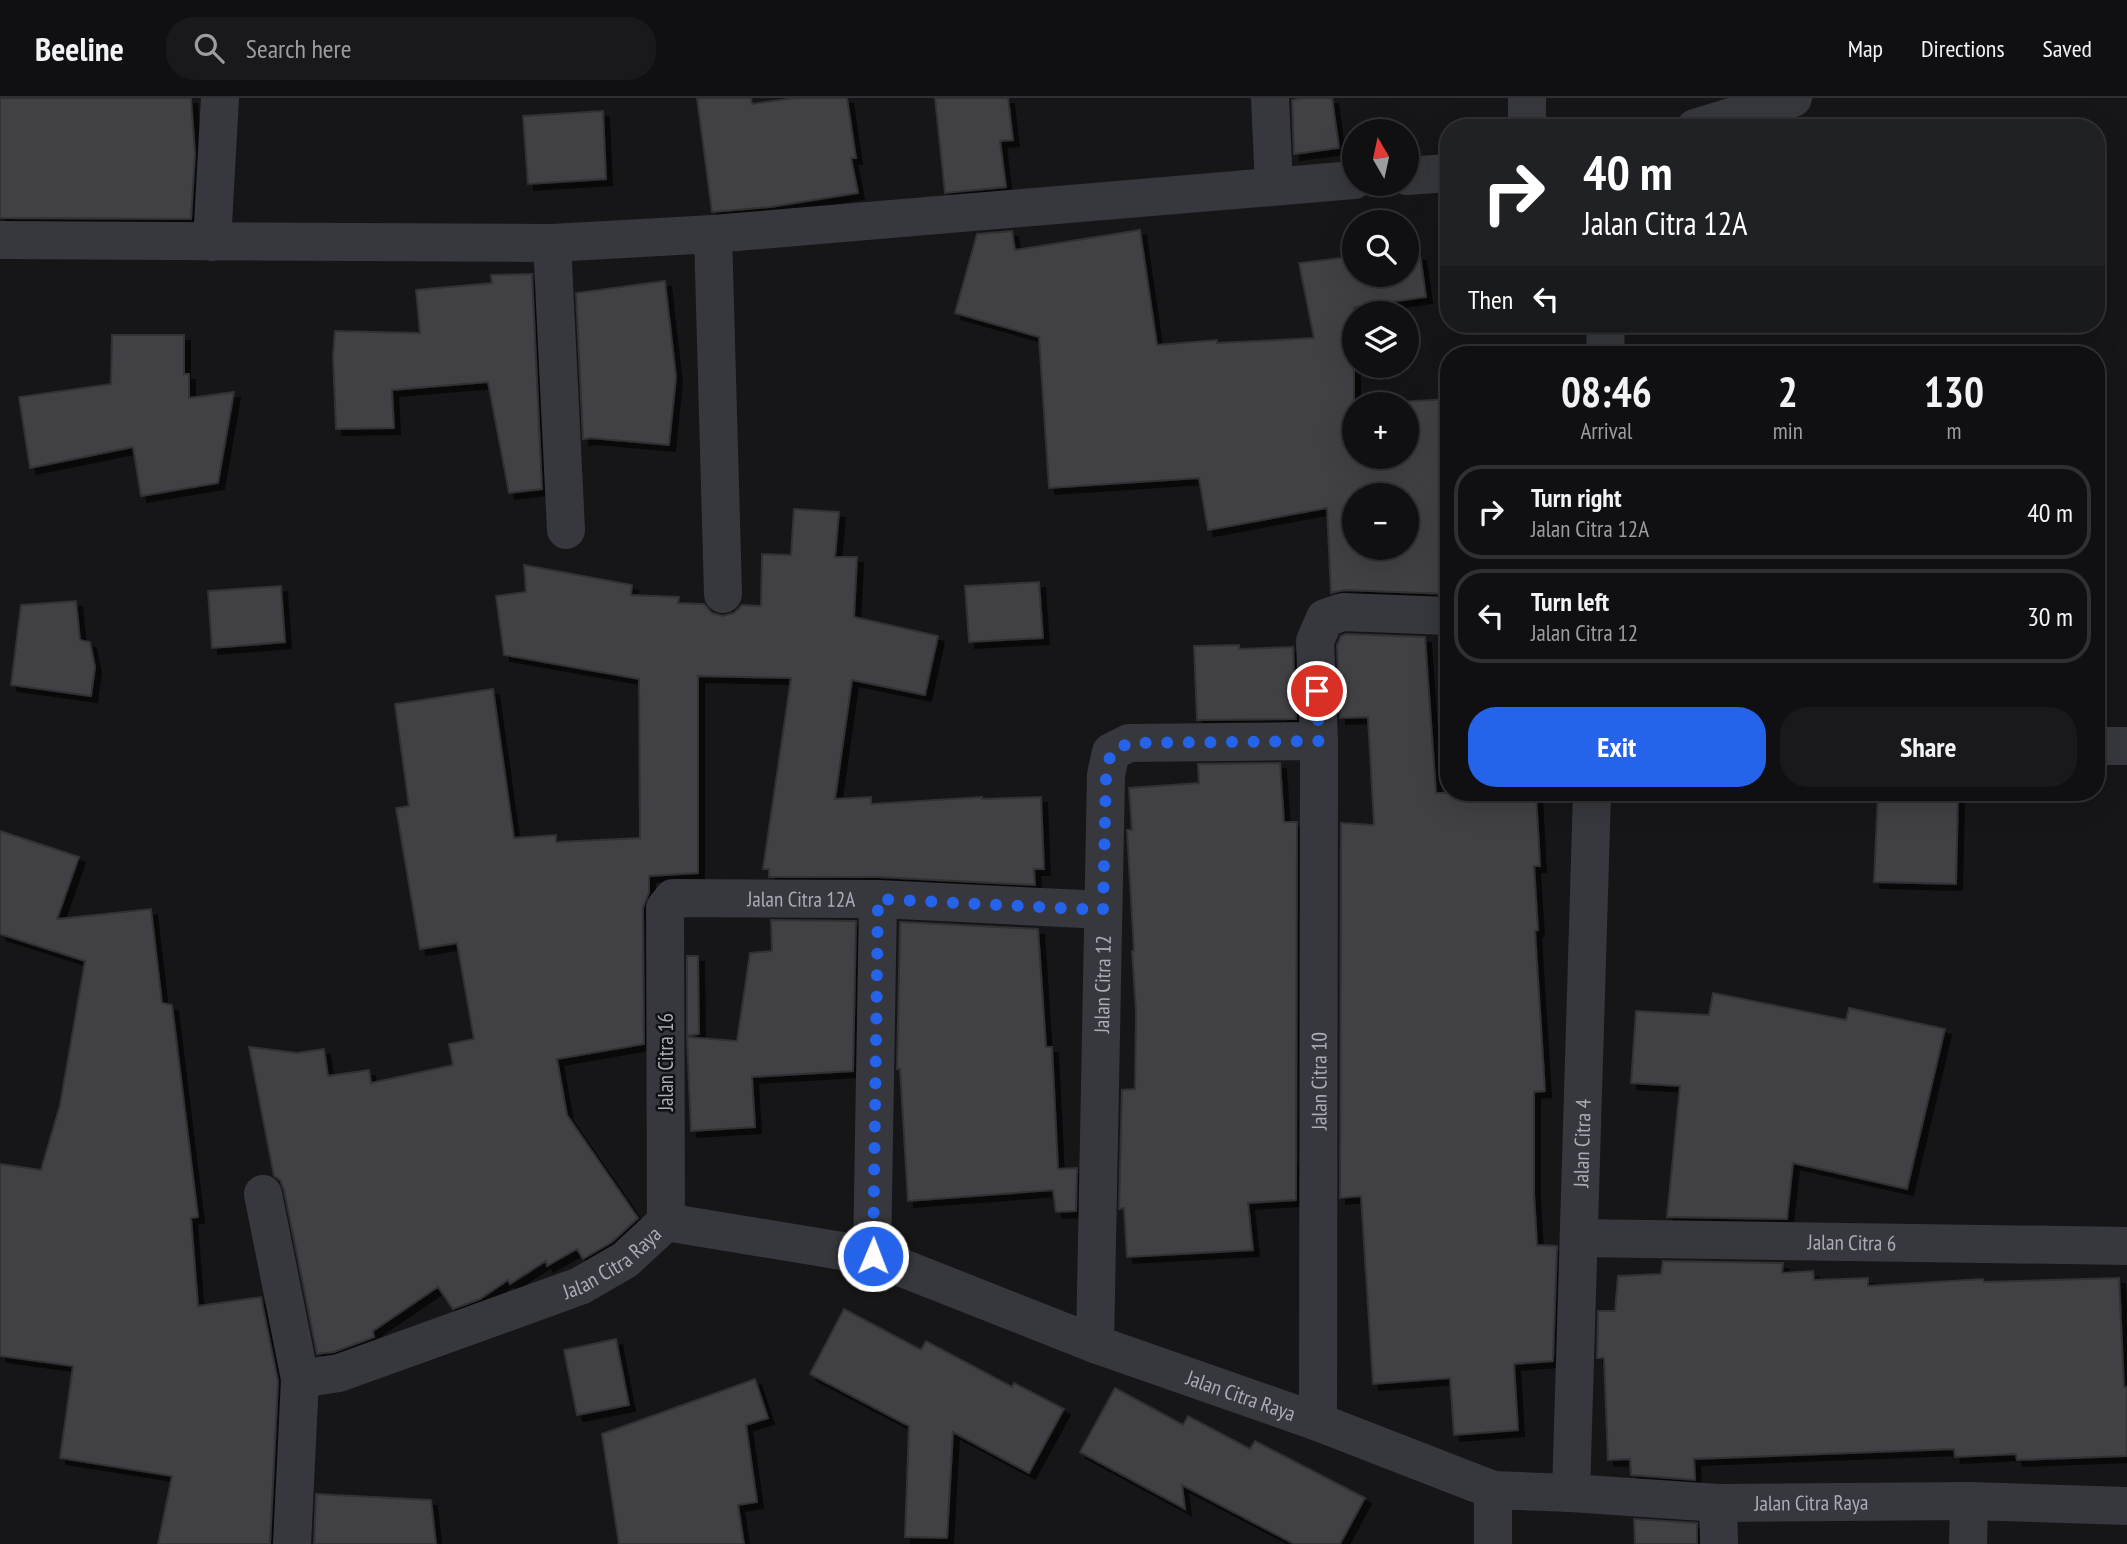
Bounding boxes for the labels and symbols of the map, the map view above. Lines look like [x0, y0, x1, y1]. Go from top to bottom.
north arrow [1342, 119, 1419, 196]
pin [1287, 661, 1347, 721]
street label: Jalan Citra 12A [746, 885, 855, 912]
street label: Jalan Citra 12 [1087, 935, 1116, 1034]
street label: Jalan Citra 16 [652, 1013, 679, 1112]
street label: Jalan Citra 10 [1305, 1032, 1332, 1131]
street label: Jalan Citra 4 [1567, 1098, 1596, 1189]
position arrow [836, 1219, 910, 1293]
street label: Jalan Citra Raya [558, 1220, 667, 1305]
street label: Jalan Citra 6 [1807, 1228, 1896, 1256]
street label: Jalan Citra Raya [1182, 1363, 1299, 1427]
street label: Jalan Citra Raya [1753, 1488, 1868, 1516]

